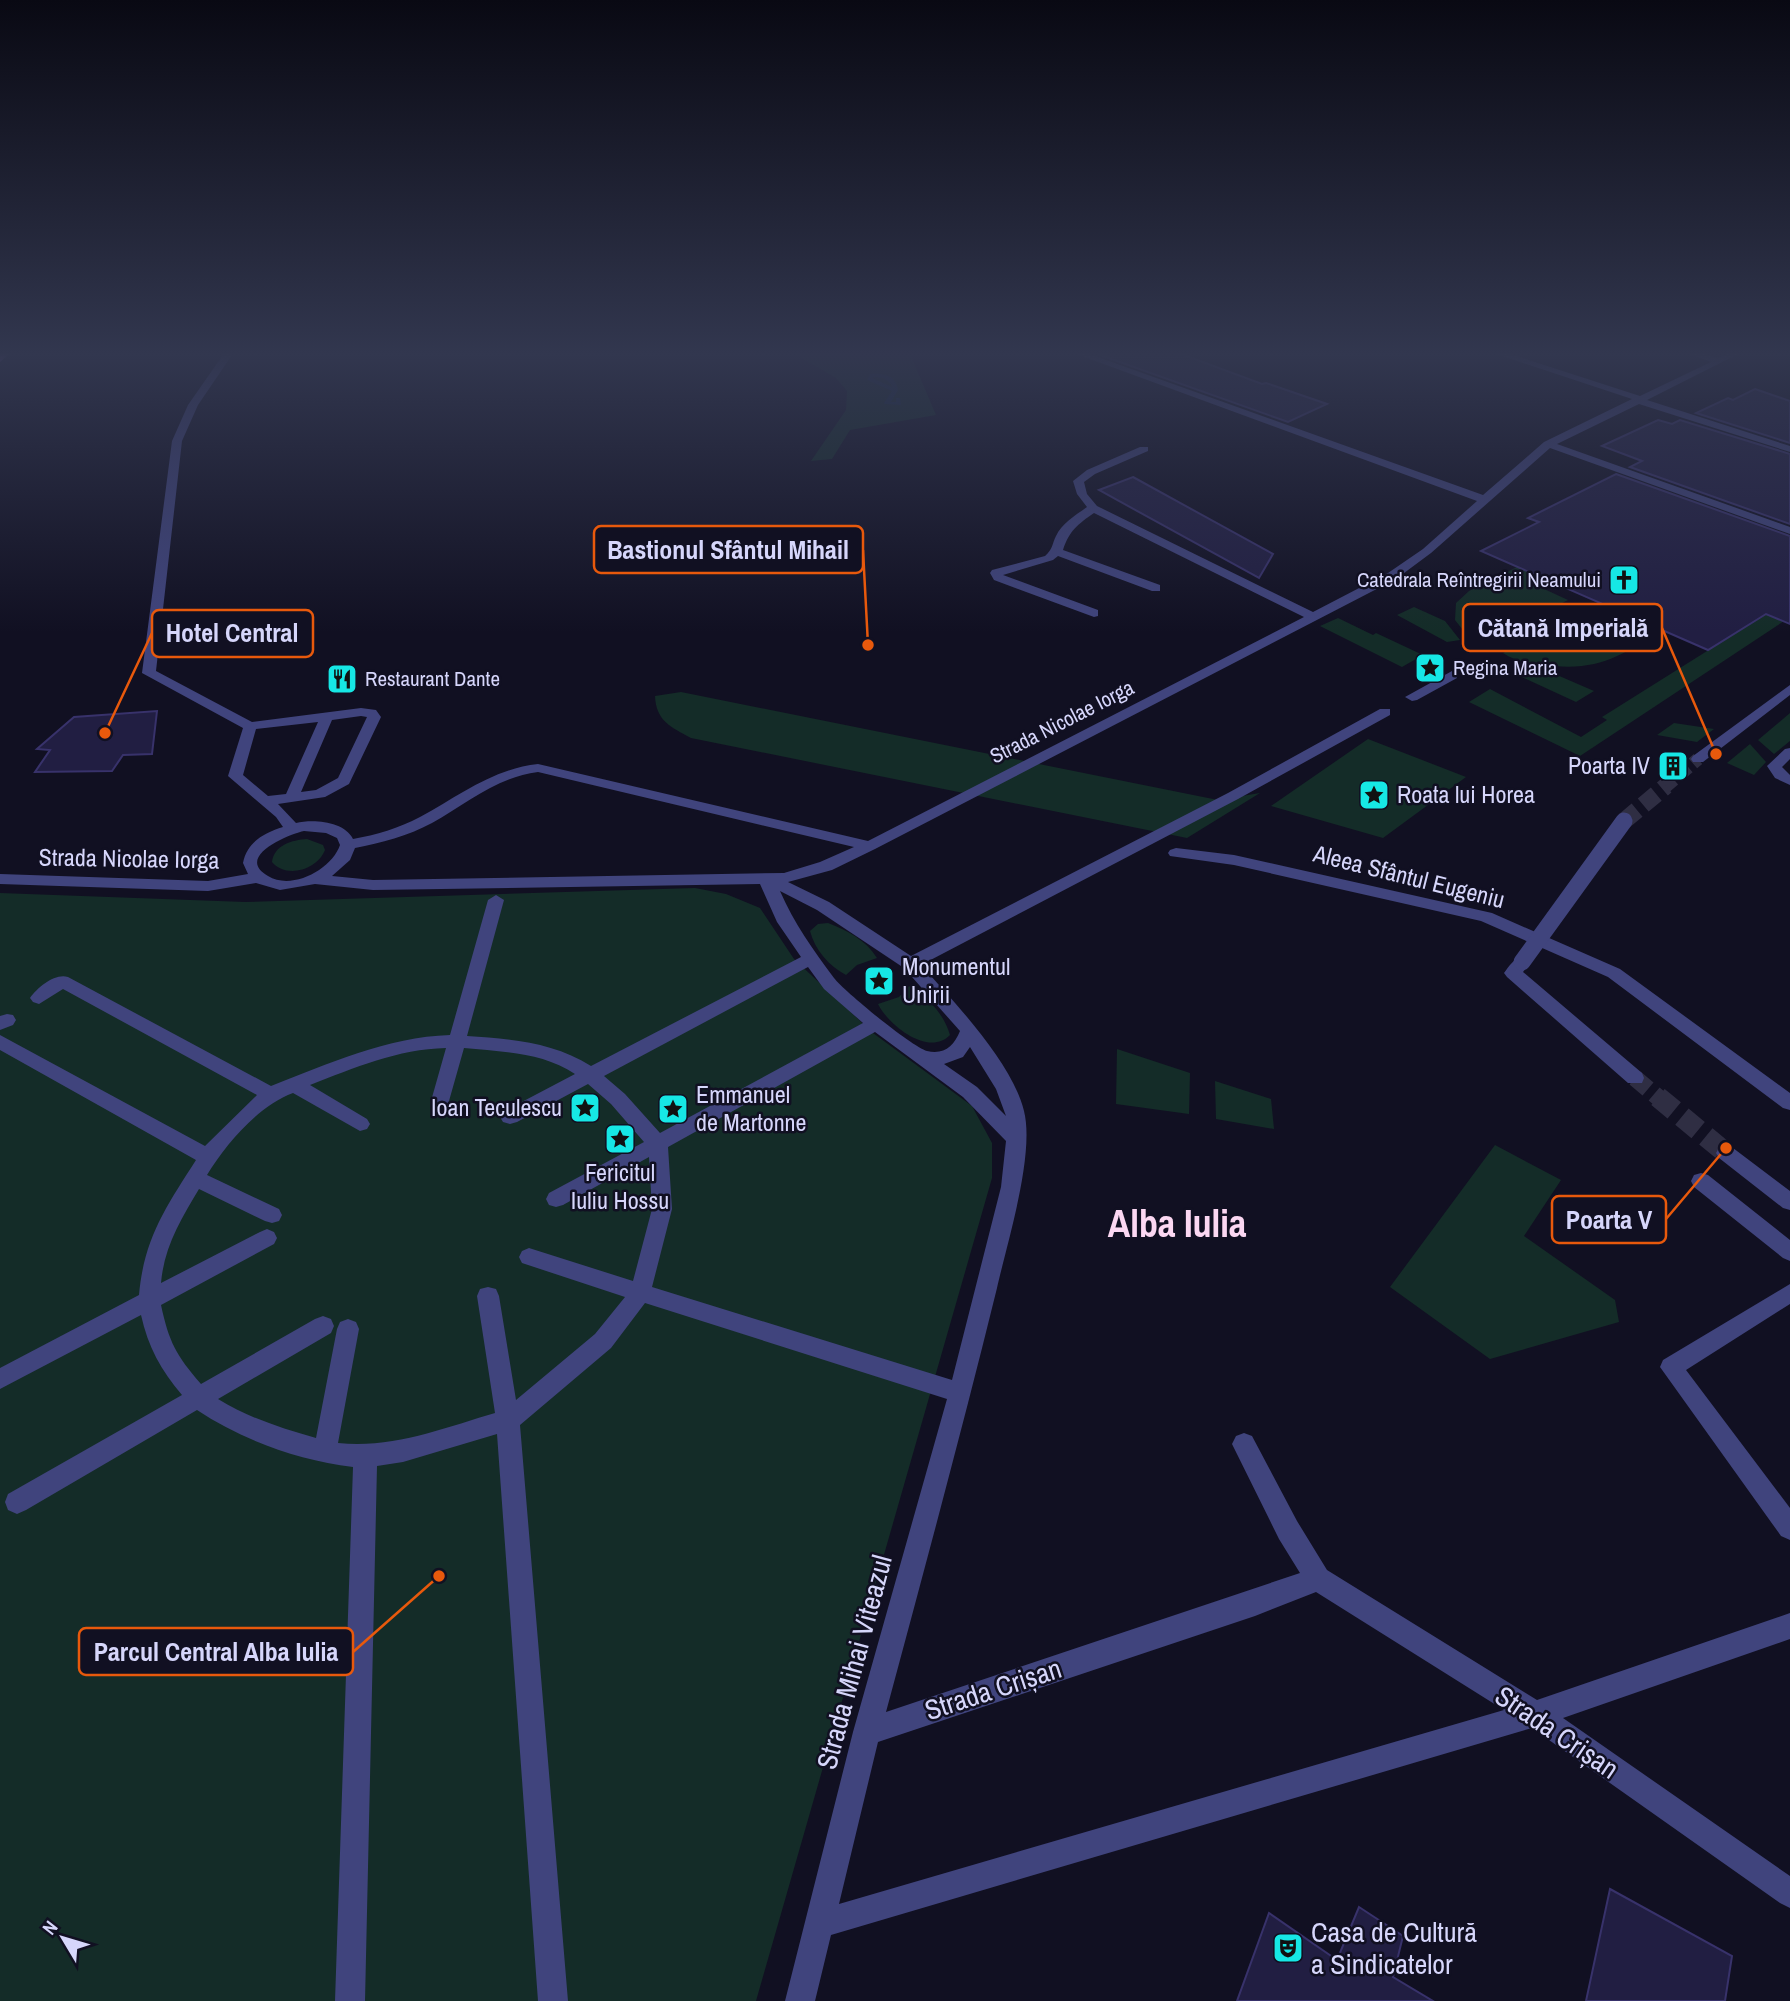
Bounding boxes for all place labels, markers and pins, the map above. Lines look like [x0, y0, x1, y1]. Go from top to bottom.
callout: Bastionul Sfântul Mihail [594, 526, 863, 573]
church icon: Catedrala Reîntregirii Neamului [1607, 563, 1641, 597]
place label: Catedrala Reîntregirii Neamului [1357, 565, 1601, 594]
callout: Cătană Imperială [1463, 604, 1662, 651]
callout: Hotel Central [152, 610, 313, 657]
place icon: Regina Maria [1413, 651, 1447, 685]
place label: Regina Maria [1453, 653, 1558, 682]
restaurant icon: Restaurant Dante [325, 662, 359, 696]
place label: Restaurant Dante [365, 664, 500, 693]
place label: Poarta IV [1568, 749, 1650, 781]
building icon: Poarta IV [1656, 749, 1690, 783]
place icon: Roata lui Horea [1357, 778, 1391, 812]
place label: Roata lui Horea [1397, 778, 1535, 810]
place label: Monumentul Unirii [902, 950, 1010, 1010]
place icon: Monumentul Unirii [862, 964, 896, 998]
place label: Emmanuel de Martonne [696, 1078, 807, 1138]
place label: Ioan Teculescu [431, 1091, 562, 1123]
place icon: Ioan Teculescu [568, 1091, 602, 1125]
place icon: Emmanuel de Martonne [656, 1092, 690, 1126]
place icon: Fericitul Iuliu Hossu [603, 1122, 637, 1156]
place label: Fericitul Iuliu Hossu [571, 1156, 669, 1216]
callout: Poarta V [1552, 1196, 1666, 1243]
callout: Parcul Central Alba Iulia [79, 1628, 353, 1675]
place label: Casa de Cultură a Sindicatelor [1311, 1913, 1477, 1983]
theatre icon: Casa de Cultură a Sindicatelor [1271, 1931, 1305, 1965]

